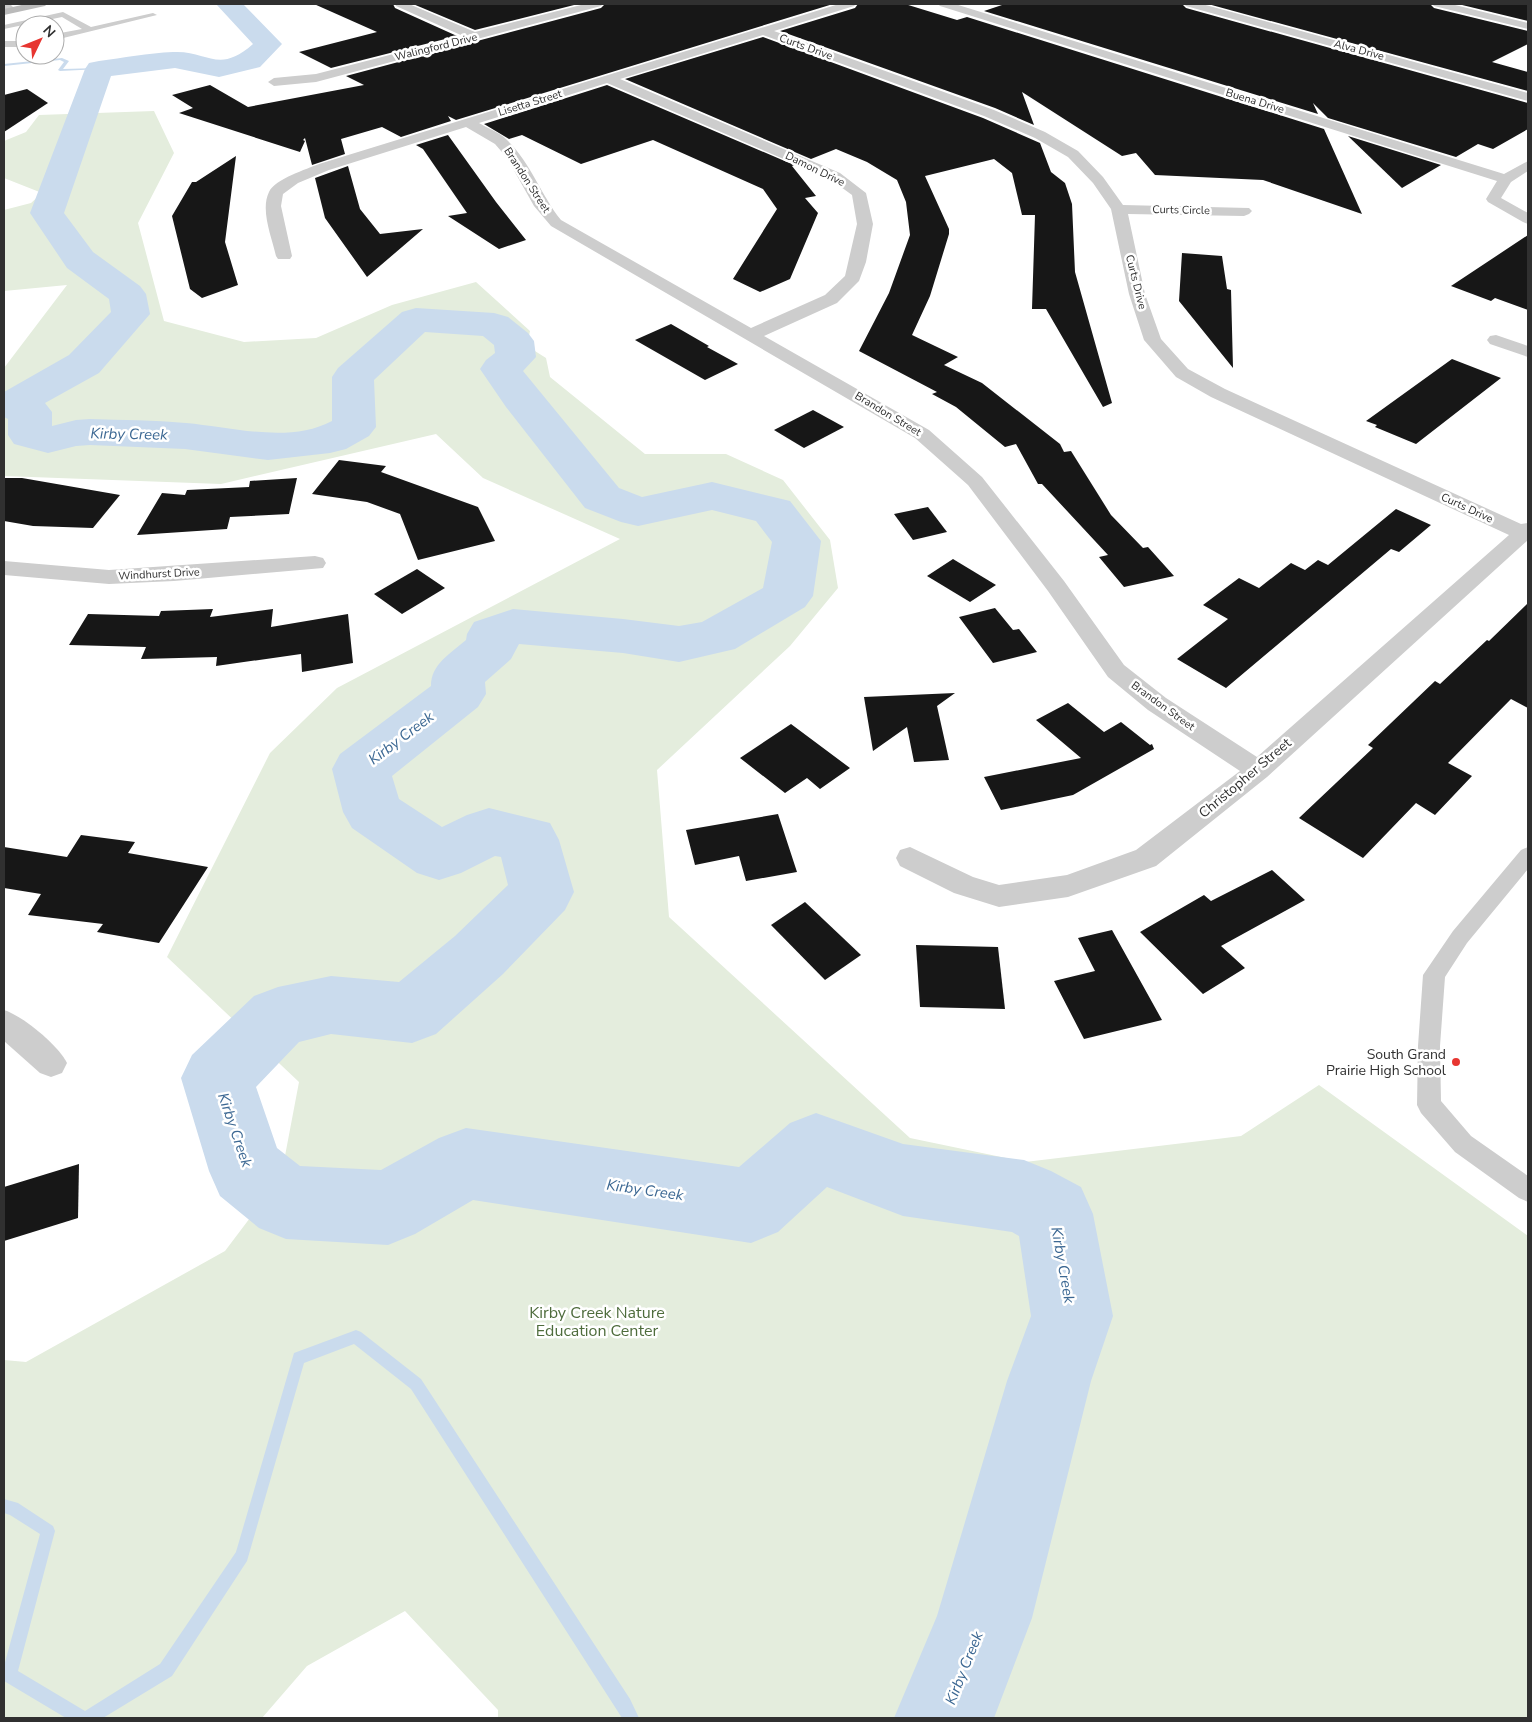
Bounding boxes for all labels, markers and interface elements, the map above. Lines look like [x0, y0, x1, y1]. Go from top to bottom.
north arrow [15, 15, 65, 65]
text: N [39, 21, 60, 42]
street label: Walingford Drive [393, 29, 479, 65]
street label: Curts Drive [777, 30, 835, 64]
street label: Alva Drive [1332, 36, 1386, 64]
street label: Buena Drive [1224, 85, 1286, 117]
street label: Lisetta Street [496, 86, 564, 120]
street label: Brandon Street [500, 144, 554, 216]
street label: Damon Drive [783, 148, 847, 190]
street label: Curts Circle [1152, 202, 1210, 218]
street label: Curts Drive [1122, 253, 1150, 311]
street label: Brandon Street [852, 388, 924, 440]
water label: Kirby Creek [90, 423, 168, 445]
street label: Curts Drive [1439, 489, 1496, 527]
street label: Windhurst Drive [118, 564, 200, 584]
street label: Brandon Street [1128, 678, 1198, 734]
water label: Kirby Creek [364, 706, 438, 769]
street label: Christopher Street [1195, 734, 1295, 822]
place label: South Grand Prairie High School [1326, 1045, 1447, 1080]
marker: South Grand Prairie High School [1450, 1056, 1462, 1068]
water label: Kirby Creek [213, 1090, 257, 1170]
water label: Kirby Creek [605, 1175, 685, 1205]
water label: Kirby Creek [1046, 1225, 1080, 1305]
park label: Kirby Creek Nature Education Center [529, 1302, 665, 1342]
water label: Kirby Creek [940, 1628, 988, 1708]

